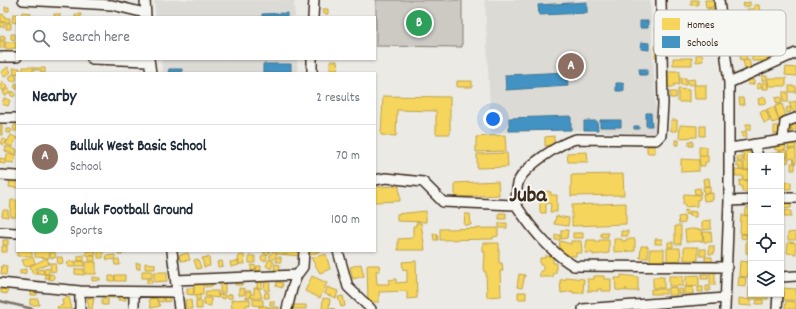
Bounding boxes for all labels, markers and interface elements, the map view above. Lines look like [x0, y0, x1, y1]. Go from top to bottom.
pin: B [406, 8, 432, 38]
legend [654, 10, 786, 56]
search box [16, 16, 376, 60]
text: Homes [687, 18, 715, 34]
icon: search [30, 27, 52, 49]
text: Search here [62, 27, 130, 49]
text: Schools [687, 36, 719, 52]
pin: A [558, 51, 584, 81]
text: Nearby [32, 86, 76, 110]
text: 2 results [316, 89, 360, 108]
your location [483, 109, 503, 129]
text: Bulluk West Basic School [70, 136, 206, 158]
text: A [41, 147, 49, 166]
text: 70 m [336, 147, 360, 166]
map controls [748, 153, 784, 297]
button: + [748, 153, 784, 189]
text: School [70, 158, 102, 177]
district label: Juba [509, 181, 547, 212]
button: − [748, 189, 784, 225]
text: Buluk Football Ground [70, 200, 193, 222]
text: B [42, 211, 48, 230]
text: 100 m [331, 211, 360, 230]
text: Sports [70, 222, 103, 241]
button: locate [748, 225, 784, 261]
button: layers [748, 261, 784, 297]

